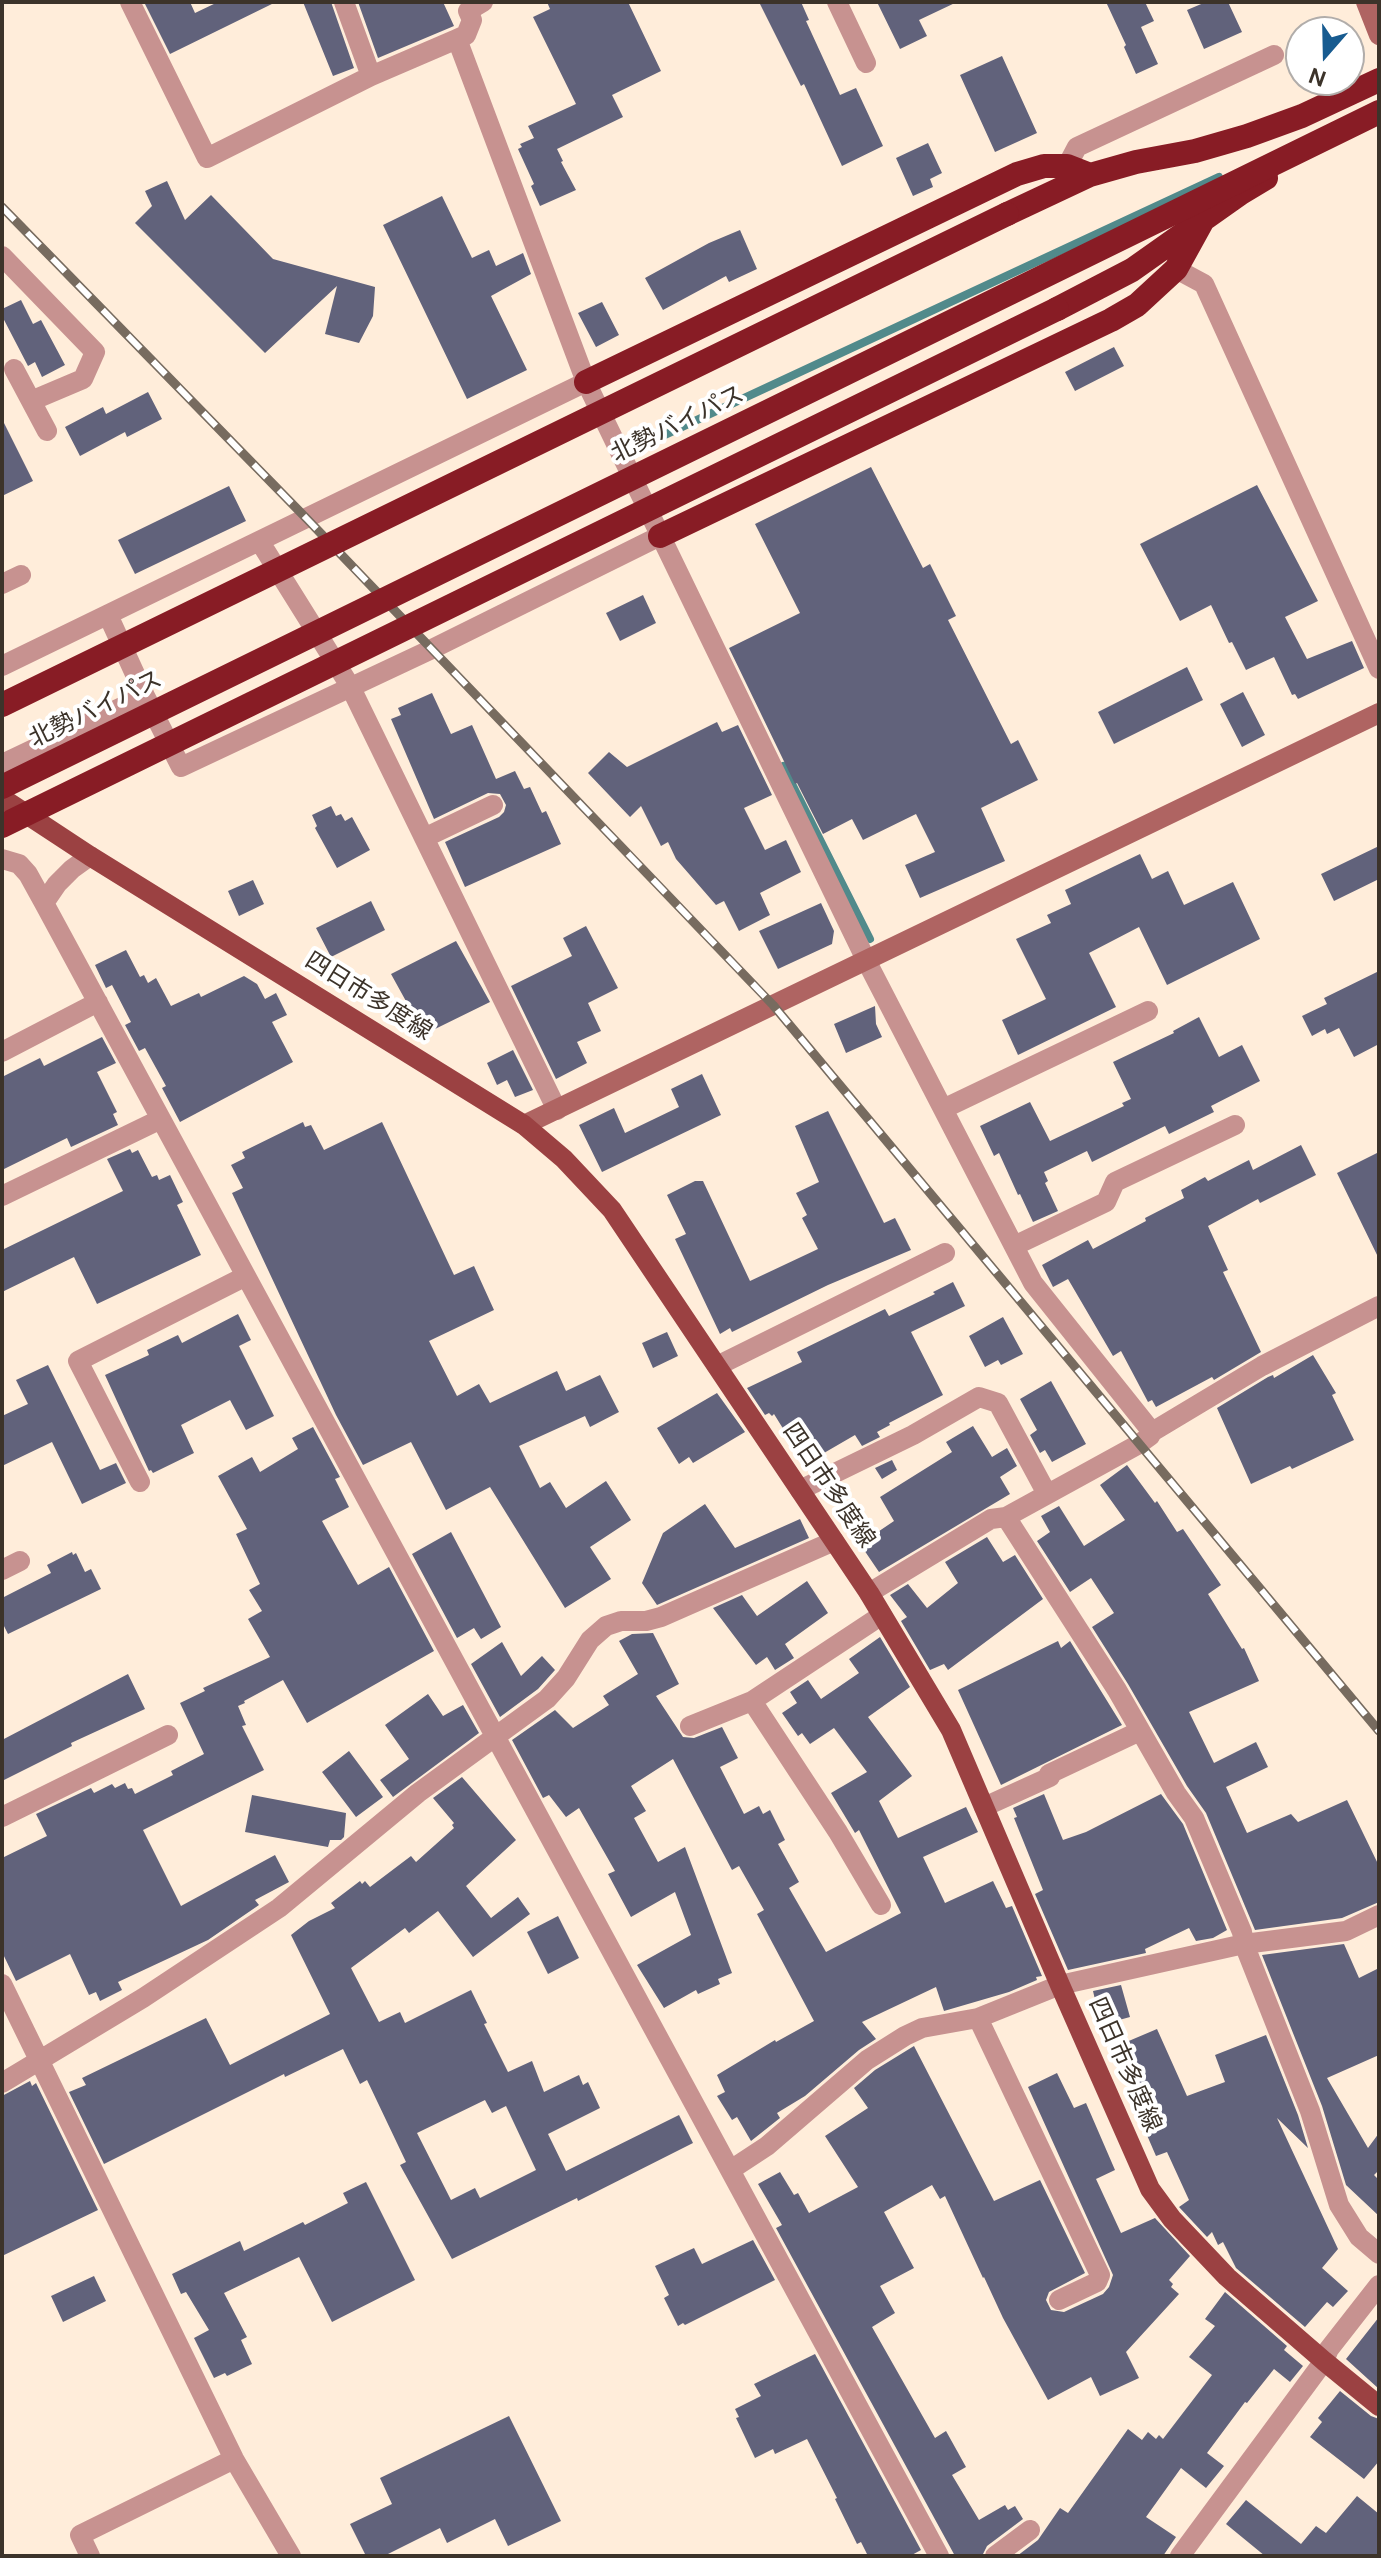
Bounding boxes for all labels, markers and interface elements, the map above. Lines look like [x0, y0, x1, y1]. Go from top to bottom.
north arrow [1285, 16, 1365, 96]
text: N [1305, 61, 1330, 94]
street label: 北勢バイパス [607, 380, 749, 470]
street label: 北勢バイパス [25, 665, 167, 755]
street label: 四日市多度線 [299, 947, 437, 1047]
street label: 四日市多度線 [776, 1418, 880, 1554]
street label: 四日市多度線 [1082, 1993, 1166, 2137]

